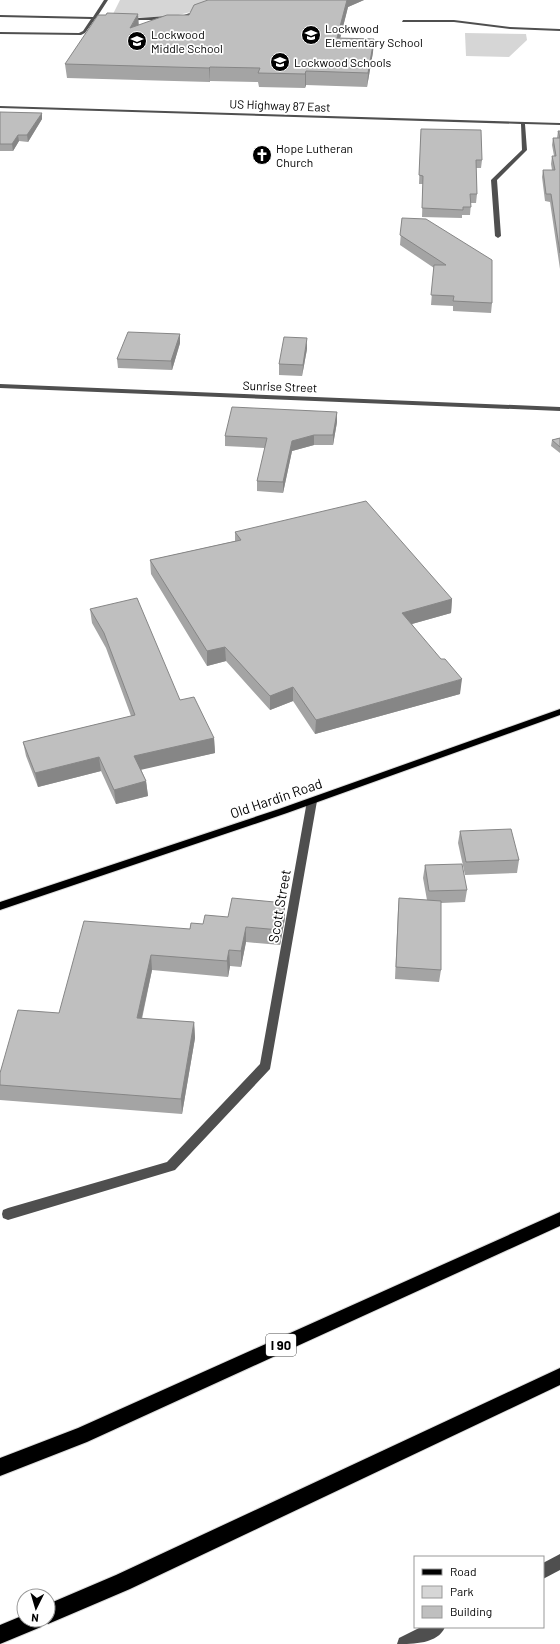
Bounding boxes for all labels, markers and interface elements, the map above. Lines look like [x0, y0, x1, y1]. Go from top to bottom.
place label: Lockwood Elementary School [325, 21, 423, 49]
school or university icon: Lockwood Elementary School [300, 24, 322, 46]
place label: Lockwood Middle School [151, 27, 223, 55]
school or university icon: Lockwood Middle School [126, 30, 148, 52]
school or university icon: Lockwood Schools [269, 51, 291, 73]
place label: Lockwood Schools [294, 55, 392, 69]
street label: US Highway 87 East [229, 96, 331, 114]
place label: Hope Lutheran Church [276, 141, 353, 169]
church icon: Hope Lutheran Church [251, 144, 273, 166]
street label: Sunrise Street [242, 378, 318, 394]
street label: Old Hardin Road [228, 774, 324, 822]
street label: Scott Street [264, 868, 294, 944]
road number: I 90 [266, 1334, 296, 1356]
legend [414, 1556, 544, 1628]
text: Road [450, 1564, 477, 1578]
text: Park [450, 1584, 474, 1598]
north arrow [16, 1588, 56, 1628]
text: Building [450, 1604, 492, 1618]
text: N [31, 1612, 39, 1625]

